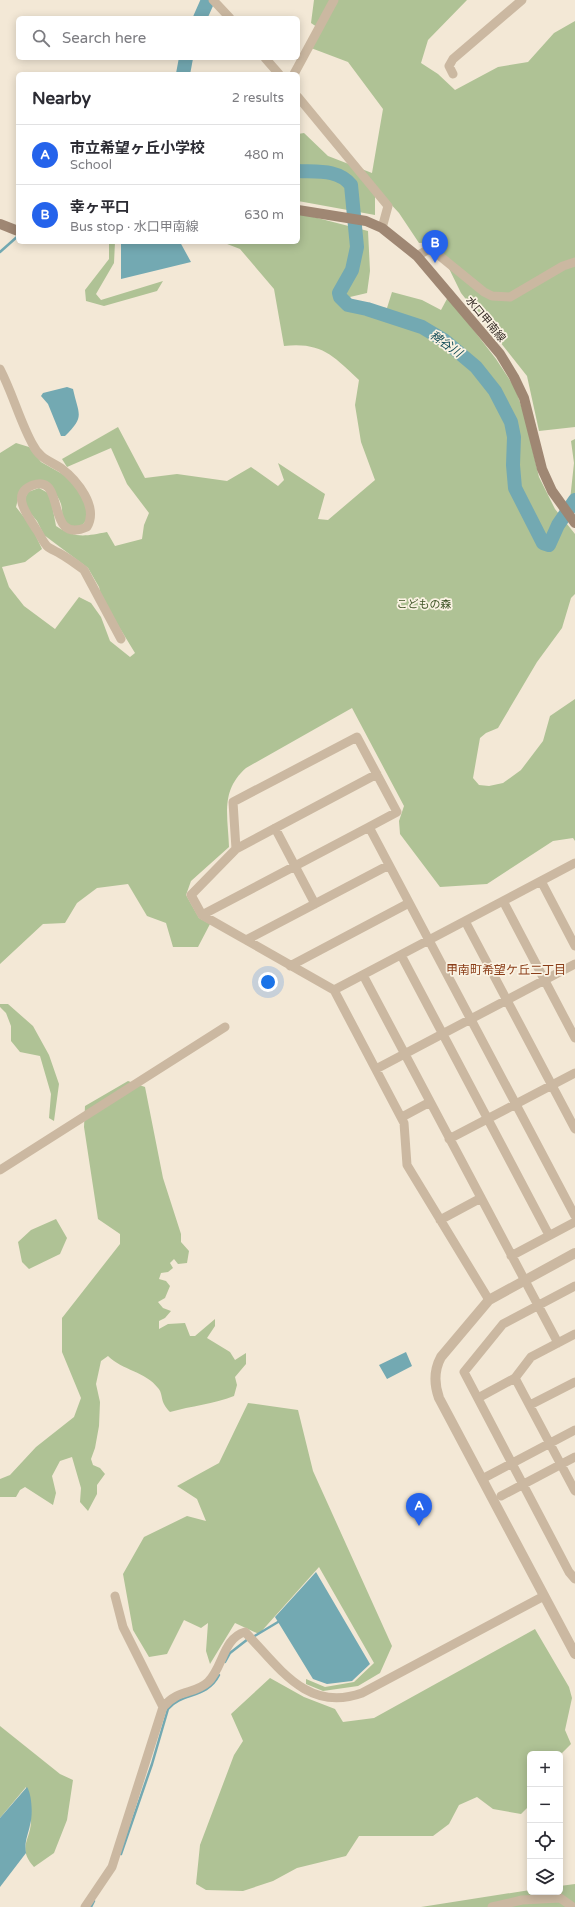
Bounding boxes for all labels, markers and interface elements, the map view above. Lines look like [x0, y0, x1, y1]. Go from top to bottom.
search box [16, 16, 300, 60]
icon: search [30, 27, 52, 49]
text: Search here [62, 29, 146, 47]
text: Nearby [32, 88, 91, 109]
text: 2 results [232, 90, 284, 106]
text: 市立希望ヶ丘小学校 [70, 139, 205, 157]
text: A [40, 147, 50, 163]
text: 480 m [244, 147, 284, 163]
text: School [70, 157, 112, 173]
text: 幸ヶ平口 [70, 198, 130, 216]
text: B [40, 207, 50, 223]
text: 630 m [244, 207, 284, 223]
text: Bus stop · 水口甲南線 [70, 219, 199, 235]
pin: B [422, 230, 448, 263]
street label: 水口甲南線 [463, 294, 508, 345]
water label: 稗谷川 [427, 328, 466, 361]
park label: こどもの森 [397, 598, 452, 611]
district label: 甲南町希望ケ丘二丁目 [446, 963, 566, 977]
your location [258, 972, 278, 992]
pin: A [406, 1493, 432, 1526]
map controls [527, 1751, 563, 1895]
button: + [527, 1751, 563, 1787]
button: − [527, 1787, 563, 1823]
button: locate [527, 1823, 563, 1859]
button: layers [527, 1859, 563, 1895]

